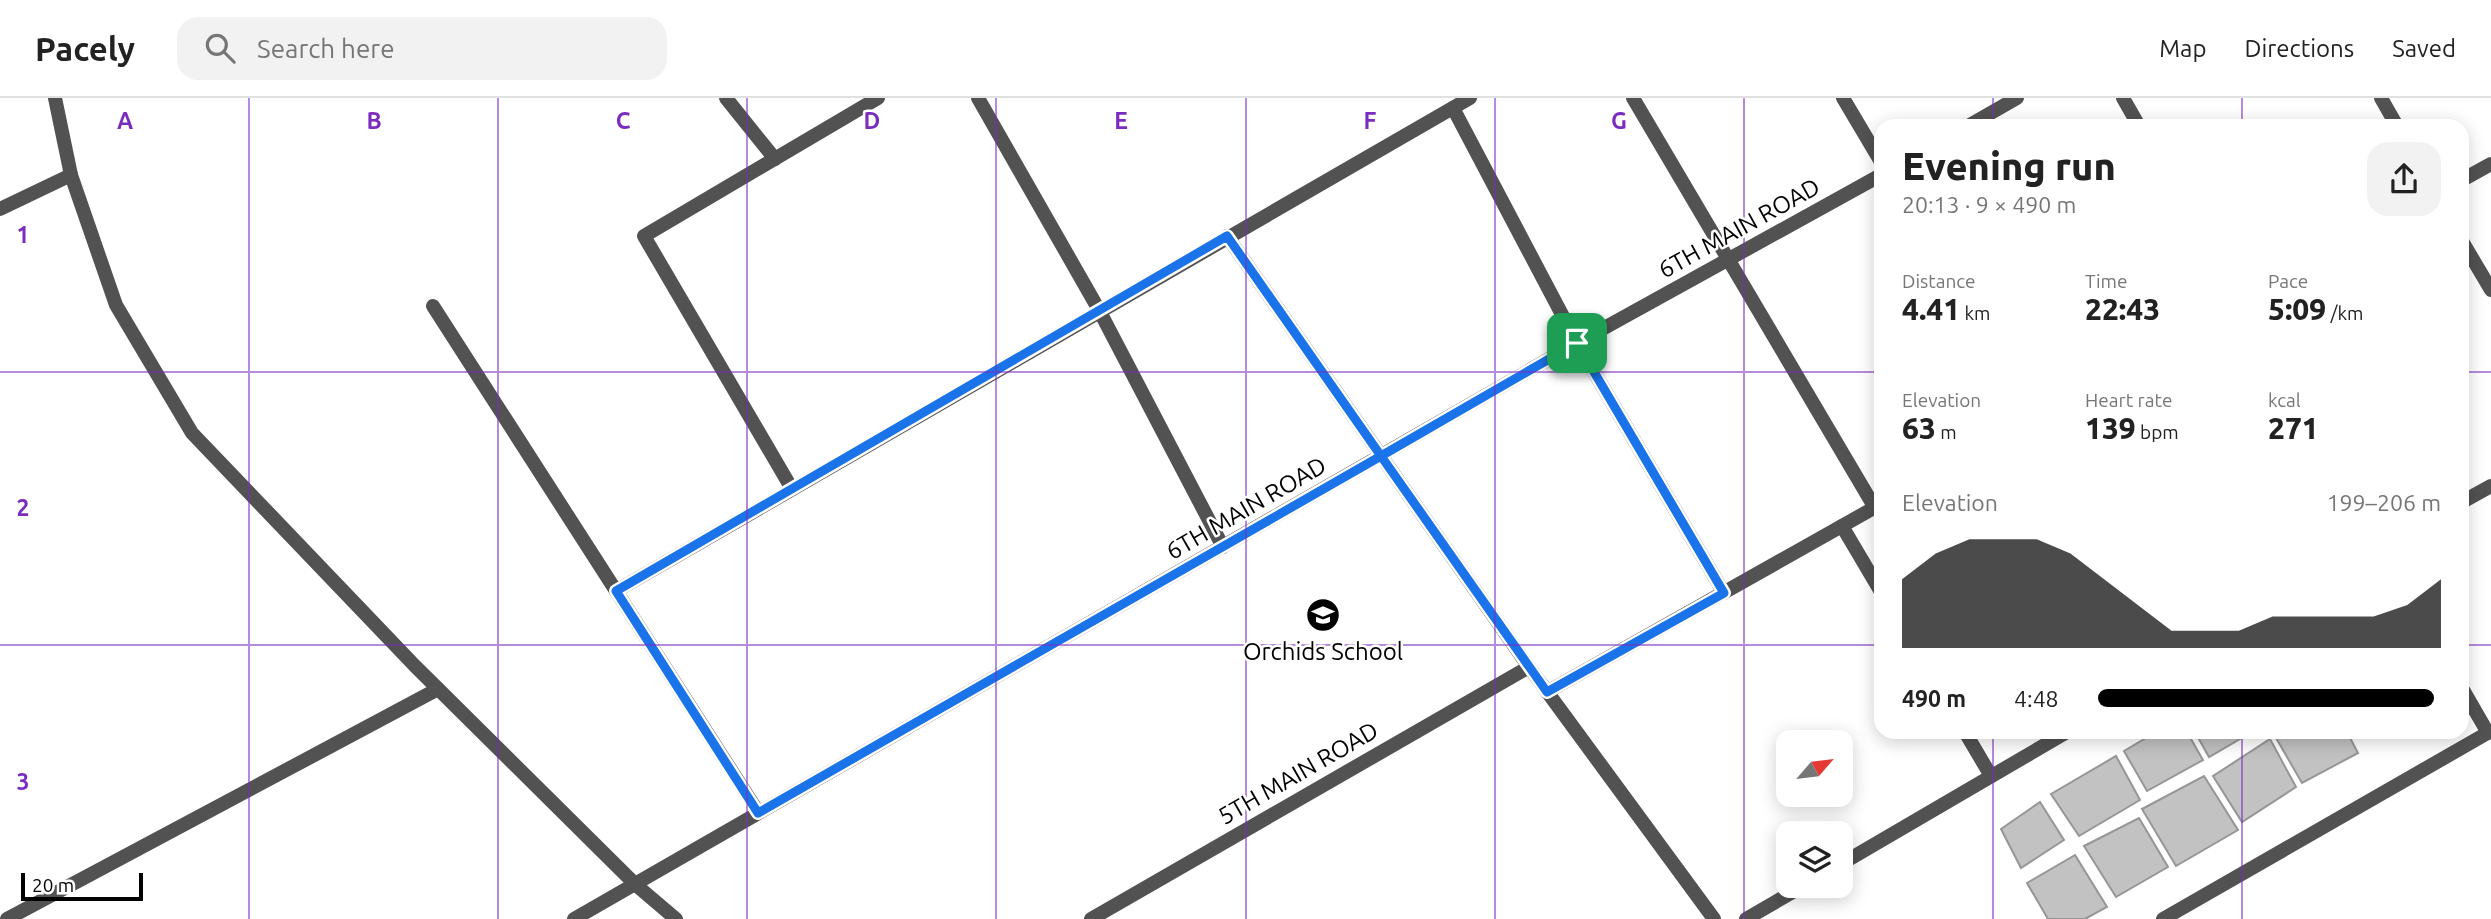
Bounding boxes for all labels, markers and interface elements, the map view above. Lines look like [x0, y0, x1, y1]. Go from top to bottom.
search box [177, 17, 667, 80]
icon: search [201, 29, 239, 67]
text: Pacely [35, 30, 135, 67]
text: Search here [257, 34, 395, 63]
text: Map [2159, 35, 2206, 62]
text: Directions [2244, 35, 2354, 62]
text: Saved [2392, 35, 2456, 62]
text: A [117, 108, 133, 133]
text: B [366, 108, 382, 133]
text: C [616, 108, 631, 133]
text: D [864, 108, 880, 133]
text: E [1114, 108, 1128, 133]
text: F [1364, 108, 1377, 133]
text: G [1611, 108, 1627, 133]
button: share [2367, 142, 2441, 216]
text: Evening run [1902, 145, 2116, 187]
street label: 6TH MAIN ROAD [1654, 173, 1824, 283]
text: 20:13 · 9 × 490 m [1902, 192, 2076, 217]
text: 1 [17, 222, 29, 247]
text: Distance [1902, 270, 1976, 292]
text: Time [2085, 270, 2127, 292]
text: Pace [2268, 270, 2308, 292]
text: 4.41 [1902, 292, 1960, 326]
text: 22:43 [2085, 292, 2160, 326]
text: 5:09 [2268, 292, 2326, 326]
text: km [1960, 302, 1990, 324]
text: /km [2326, 302, 2364, 324]
pin [1547, 313, 1607, 373]
icon: arrive [1558, 324, 1596, 362]
text: Elevation [1902, 389, 1981, 411]
text: Heart rate [2085, 389, 2172, 411]
text: kcal [2268, 389, 2301, 411]
text: 63 [1902, 411, 1936, 445]
text: 139 [2085, 411, 2136, 445]
text: 271 [2268, 411, 2319, 445]
text: m [1936, 421, 1957, 443]
text: bpm [2136, 421, 2179, 443]
street label: 6TH MAIN ROAD [1161, 451, 1331, 565]
text: Elevation [1902, 490, 1998, 515]
text: 199–206 m [2327, 490, 2441, 515]
text: 2 [17, 495, 29, 520]
school or university icon: Orchids School [1304, 596, 1342, 634]
place label: Orchids School [1243, 638, 1403, 665]
text: 490 m [1902, 686, 1966, 711]
text: 4:48 [2014, 686, 2059, 711]
street label: 5TH MAIN ROAD [1213, 716, 1383, 830]
north arrow [1776, 730, 1853, 807]
map controls [1776, 730, 1853, 898]
text: 3 [17, 769, 29, 794]
button: layers [1776, 821, 1853, 898]
scale bar [21, 870, 144, 902]
text: 20 m [32, 874, 74, 896]

